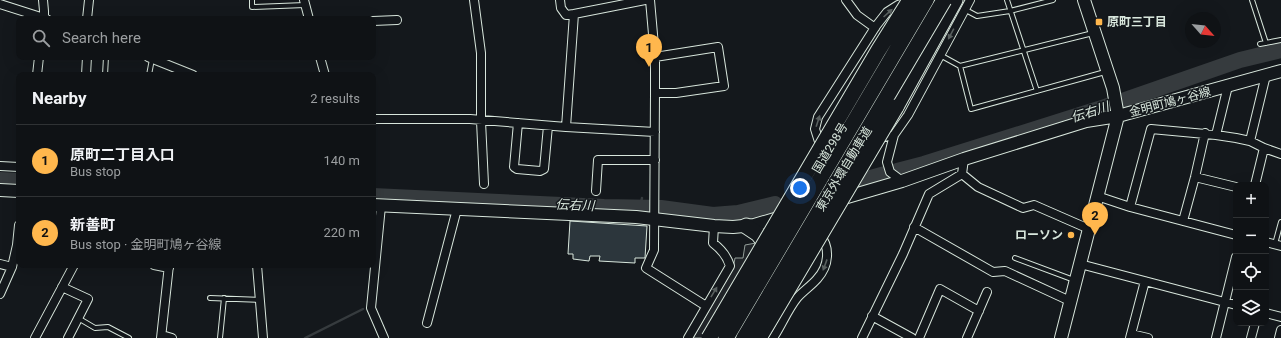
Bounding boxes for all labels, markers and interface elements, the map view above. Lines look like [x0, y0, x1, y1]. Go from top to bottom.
one-way arrow [883, 8, 893, 17]
north arrow [1185, 12, 1221, 48]
place label: 原町三丁目 [1107, 15, 1167, 29]
search box [16, 16, 376, 60]
marker: 原町三丁目 [1094, 17, 1104, 27]
icon: search [30, 27, 52, 49]
one-way arrow [947, 28, 954, 40]
text: Search here [62, 29, 141, 47]
pin: 1 [636, 34, 662, 67]
street label: 金明町鳩ヶ谷線 [1128, 84, 1212, 120]
text: Nearby [32, 88, 87, 108]
text: 2 results [310, 91, 360, 106]
water label: 伝右川 [1069, 98, 1113, 125]
one-way arrow [815, 115, 821, 127]
street label: 国道298号 [810, 120, 850, 176]
street label: 東京外環自動車道 [813, 124, 875, 214]
text: 原町二丁目入口 [70, 146, 175, 164]
text: 1 [41, 153, 49, 168]
text: 140 m [323, 153, 360, 168]
text: Bus stop [70, 164, 121, 179]
your location [790, 178, 810, 198]
map controls [1233, 182, 1269, 326]
button: + [1233, 182, 1269, 218]
water label: 伝右川 [555, 197, 597, 213]
pin: 2 [1082, 202, 1108, 235]
text: 新善町 [70, 216, 115, 234]
button: − [1233, 218, 1269, 254]
text: 2 [41, 225, 49, 240]
text: 220 m [323, 225, 360, 240]
place label: ローソン [1015, 228, 1063, 242]
marker: ローソン [1066, 230, 1076, 240]
text: Bus stop · 金明町鳩ヶ谷線 [70, 237, 222, 252]
button: locate [1233, 254, 1269, 290]
one-way arrow [821, 260, 827, 272]
one-way arrow [711, 286, 718, 298]
button: layers [1233, 290, 1269, 326]

